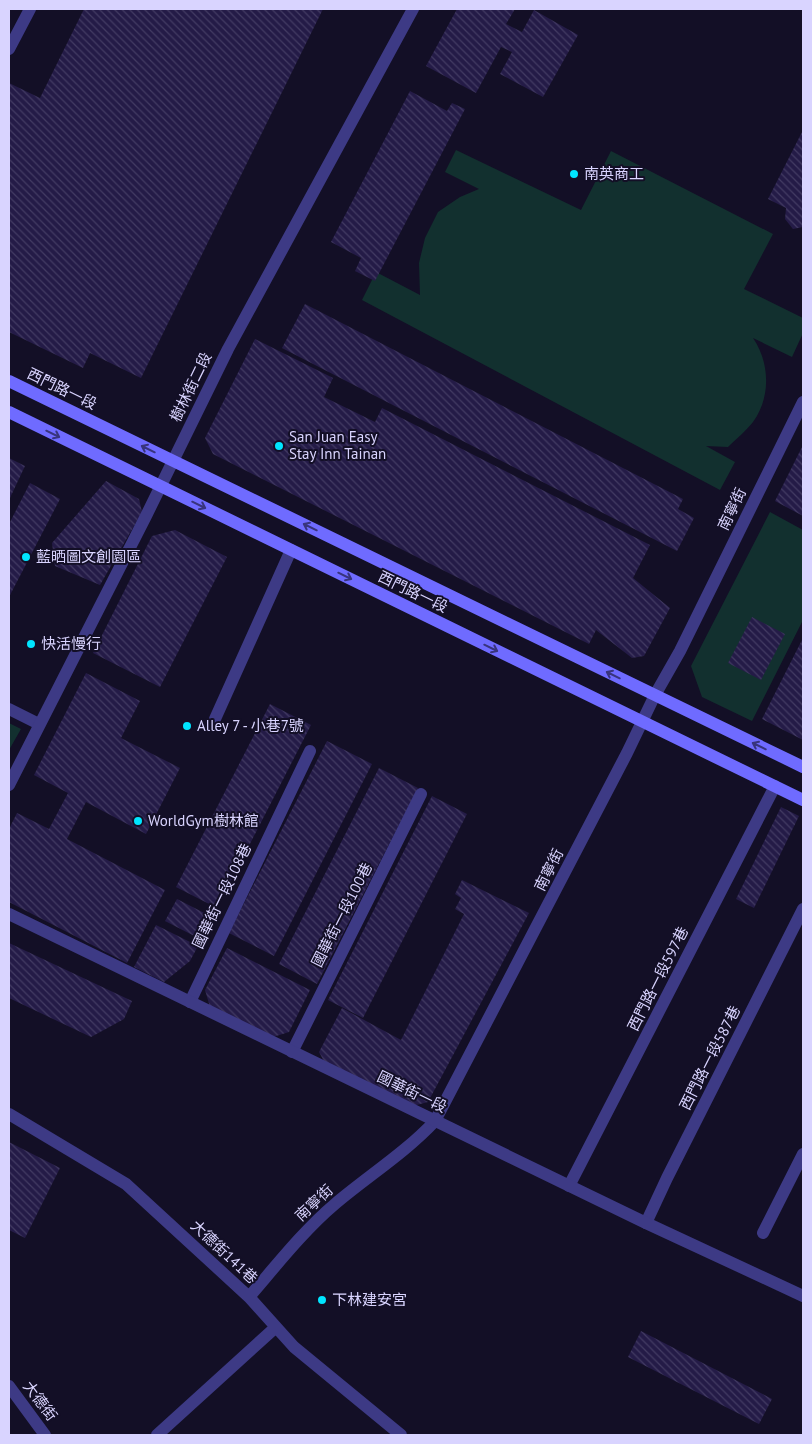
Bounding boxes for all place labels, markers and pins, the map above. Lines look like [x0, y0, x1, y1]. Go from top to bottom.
place label: 南英商工 [584, 164, 644, 183]
marker: 南英商工 [568, 168, 580, 180]
place label: San Juan Easy Stay Inn Tainan [289, 427, 386, 463]
marker: San Juan Easy Stay Inn Tainan [273, 440, 285, 452]
place label: 藍晒圖文創園區 [36, 547, 141, 566]
marker: 藍晒圖文創園區 [20, 551, 32, 563]
place label: 快活慢行 [41, 634, 101, 653]
marker: 快活慢行 [25, 638, 37, 650]
place label: Alley 7 - 小巷7號 [197, 716, 304, 735]
marker: Alley 7 - 小巷7號 [181, 720, 193, 732]
place label: WorldGym樹林館 [148, 811, 259, 830]
marker: WorldGym樹林館 [132, 815, 144, 827]
place label: 下林建安宮 [332, 1290, 407, 1309]
marker: 下林建安宮 [316, 1294, 328, 1306]

